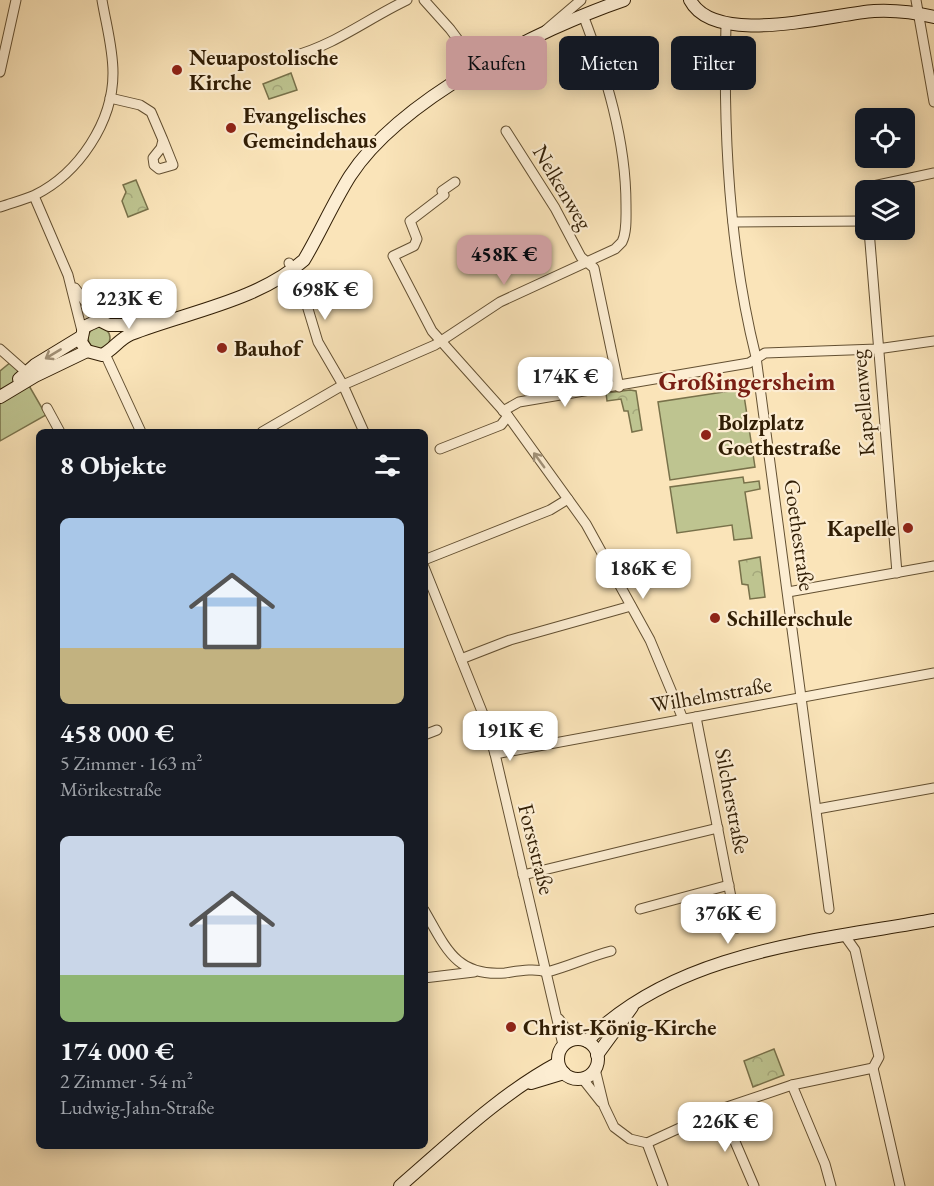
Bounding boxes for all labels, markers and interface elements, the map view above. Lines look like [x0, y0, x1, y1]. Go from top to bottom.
chip: Kaufen [446, 36, 547, 90]
chip: Mieten [559, 36, 659, 90]
chip: Filter [671, 36, 756, 90]
place label: Neuapostolische Kirche [189, 43, 338, 97]
marker: Neuapostolische Kirche [170, 63, 184, 77]
place label: Evangelisches Gemeindehaus [243, 101, 377, 155]
map controls [855, 108, 915, 240]
button: locate [855, 108, 915, 168]
marker: Evangelisches Gemeindehaus [224, 121, 238, 135]
street label: Nelkenweg [526, 140, 599, 235]
button: layers [855, 180, 915, 240]
pin: 458K € [455, 235, 553, 286]
text: 458K € [471, 241, 537, 267]
pin: 698K € [276, 270, 374, 321]
text: 698K € [292, 276, 358, 302]
pin: 223K € [80, 279, 178, 330]
text: 223K € [96, 285, 162, 311]
place label: Bauhof [234, 334, 304, 363]
marker: Bauhof [215, 341, 229, 355]
one-way arrow [45, 348, 62, 360]
street label: Kapellenweg [843, 348, 882, 457]
pin: 174K € [516, 357, 614, 408]
text: 174K € [532, 363, 598, 389]
district label: Großingersheim [658, 364, 836, 398]
place label: Bolzplatz Goethestraße [718, 408, 841, 462]
marker: Bolzplatz Goethestraße [699, 428, 713, 442]
text: 8 Objekte [60, 448, 166, 482]
icon: filters [371, 449, 404, 482]
one-way arrow [533, 453, 546, 469]
street label: Goethestraße [777, 478, 822, 593]
place label: Kapelle [827, 514, 896, 543]
marker: Kapelle [901, 521, 915, 535]
pin: 186K € [594, 549, 692, 600]
text: 186K € [610, 555, 676, 581]
icon: home [178, 557, 286, 665]
place label: Schillerschule [727, 604, 853, 633]
marker: Schillerschule [708, 611, 722, 625]
street label: Wilhelmstraße [648, 670, 774, 719]
pin: 191K € [461, 711, 559, 762]
text: 458 000 € [60, 716, 174, 750]
text: 191K € [477, 717, 543, 743]
street label: Silcherstraße [708, 746, 757, 857]
text: 5 Zimmer · 163 m² [60, 750, 203, 776]
text: Mörikestraße [60, 776, 162, 802]
street label: Forststraße [511, 801, 562, 898]
icon: home [178, 875, 286, 983]
pin: 376K € [679, 894, 777, 945]
text: 376K € [695, 900, 761, 926]
place label: Christ-König-Kirche [523, 1013, 716, 1042]
marker: Christ-König-Kirche [504, 1020, 518, 1034]
text: 174 000 € [60, 1034, 174, 1068]
text: 2 Zimmer · 54 m² [60, 1068, 193, 1094]
text: Ludwig-Jahn-Straße [60, 1094, 214, 1120]
pin: 226K € [676, 1102, 774, 1153]
text: 226K € [692, 1108, 758, 1134]

